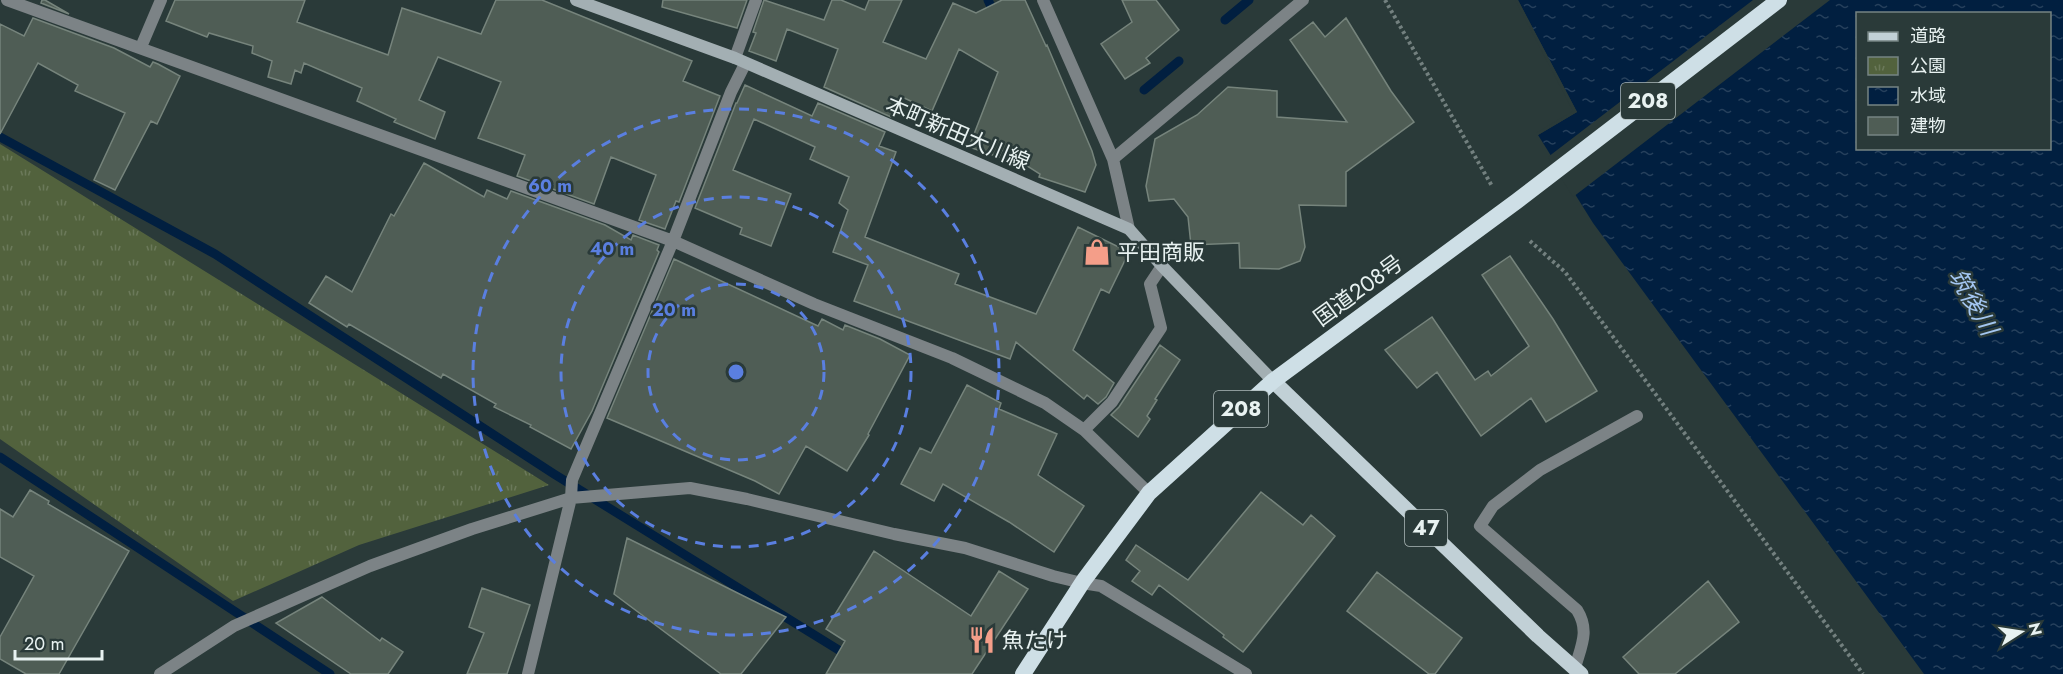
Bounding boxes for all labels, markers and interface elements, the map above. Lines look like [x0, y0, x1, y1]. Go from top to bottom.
legend [1856, 12, 2051, 150]
text: 道路 [1910, 23, 1946, 49]
text: 公園 [1910, 53, 1946, 79]
road number: 208 [1621, 83, 1675, 119]
text: 水域 [1910, 83, 1946, 109]
street label: 本町新田大川線 [881, 88, 1035, 178]
text: 建物 [1910, 113, 1946, 139]
text: 60 m [528, 173, 572, 199]
text: 40 m [590, 236, 634, 262]
place label: 平田商販 [1117, 236, 1205, 268]
shop icon: 平田商販 [1082, 237, 1112, 267]
street label: 国道208号 [1307, 247, 1409, 333]
water label: 筑後川 [1940, 262, 2008, 344]
text: 20 m [652, 297, 696, 323]
centre of rings [726, 362, 746, 382]
road number: 208 [1214, 391, 1268, 427]
road number: 47 [1405, 510, 1447, 546]
north arrow [1991, 602, 2051, 662]
text: N [2023, 620, 2048, 638]
scale bar [15, 623, 102, 661]
place label: 魚たけ [1002, 624, 1068, 656]
restaurant icon: 魚たけ [967, 625, 997, 655]
text: 20 m [24, 631, 64, 657]

